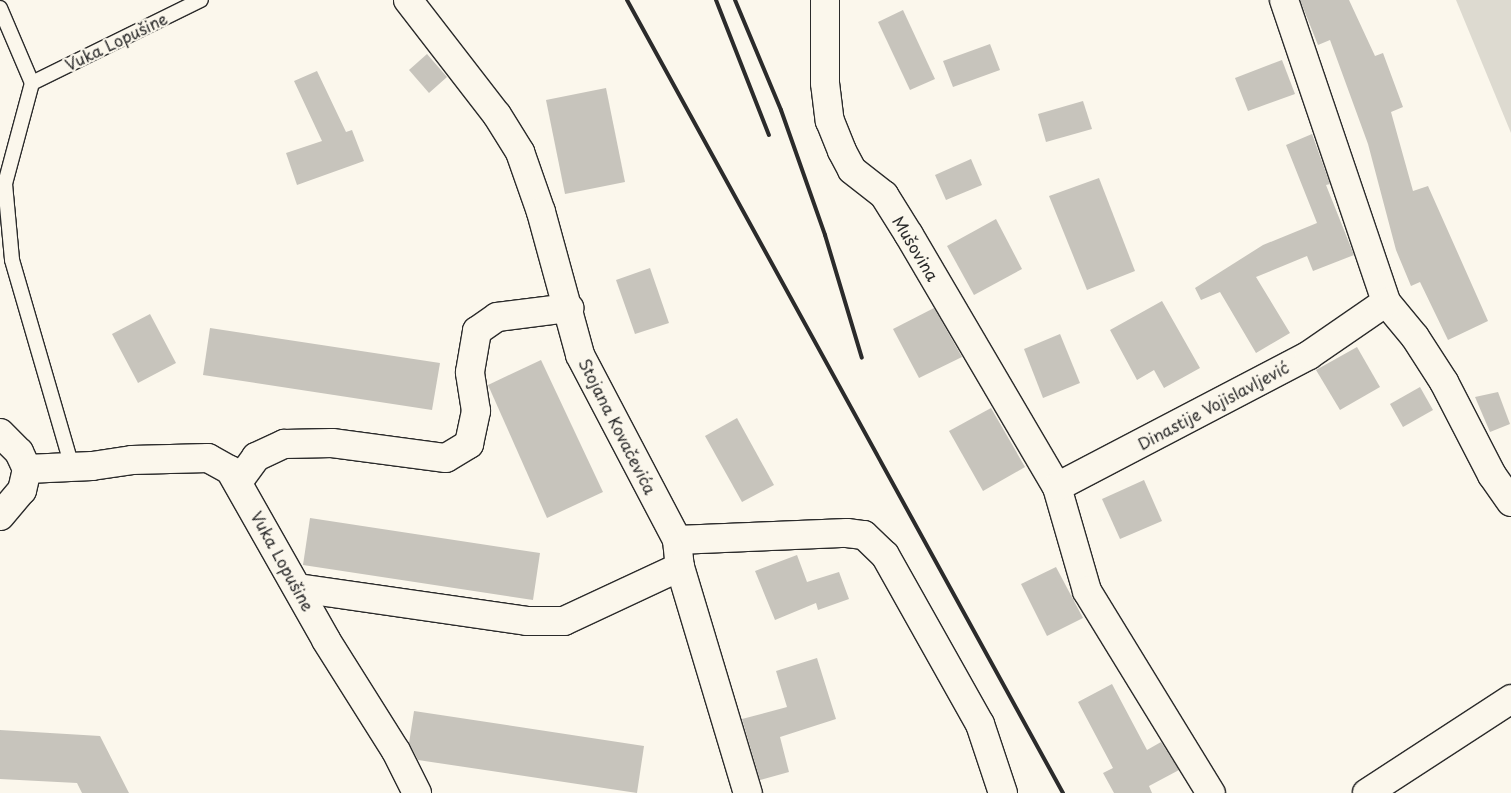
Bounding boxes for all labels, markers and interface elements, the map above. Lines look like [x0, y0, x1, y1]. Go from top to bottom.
street label: Vuka Lopušine [61, 8, 171, 74]
street label: Mušovina [889, 212, 943, 284]
street label: Stojana Kovačevića [576, 355, 660, 497]
street label: Dinastije Vojislavljević [1134, 357, 1292, 453]
street label: Vuka Lopušine [247, 507, 319, 615]

